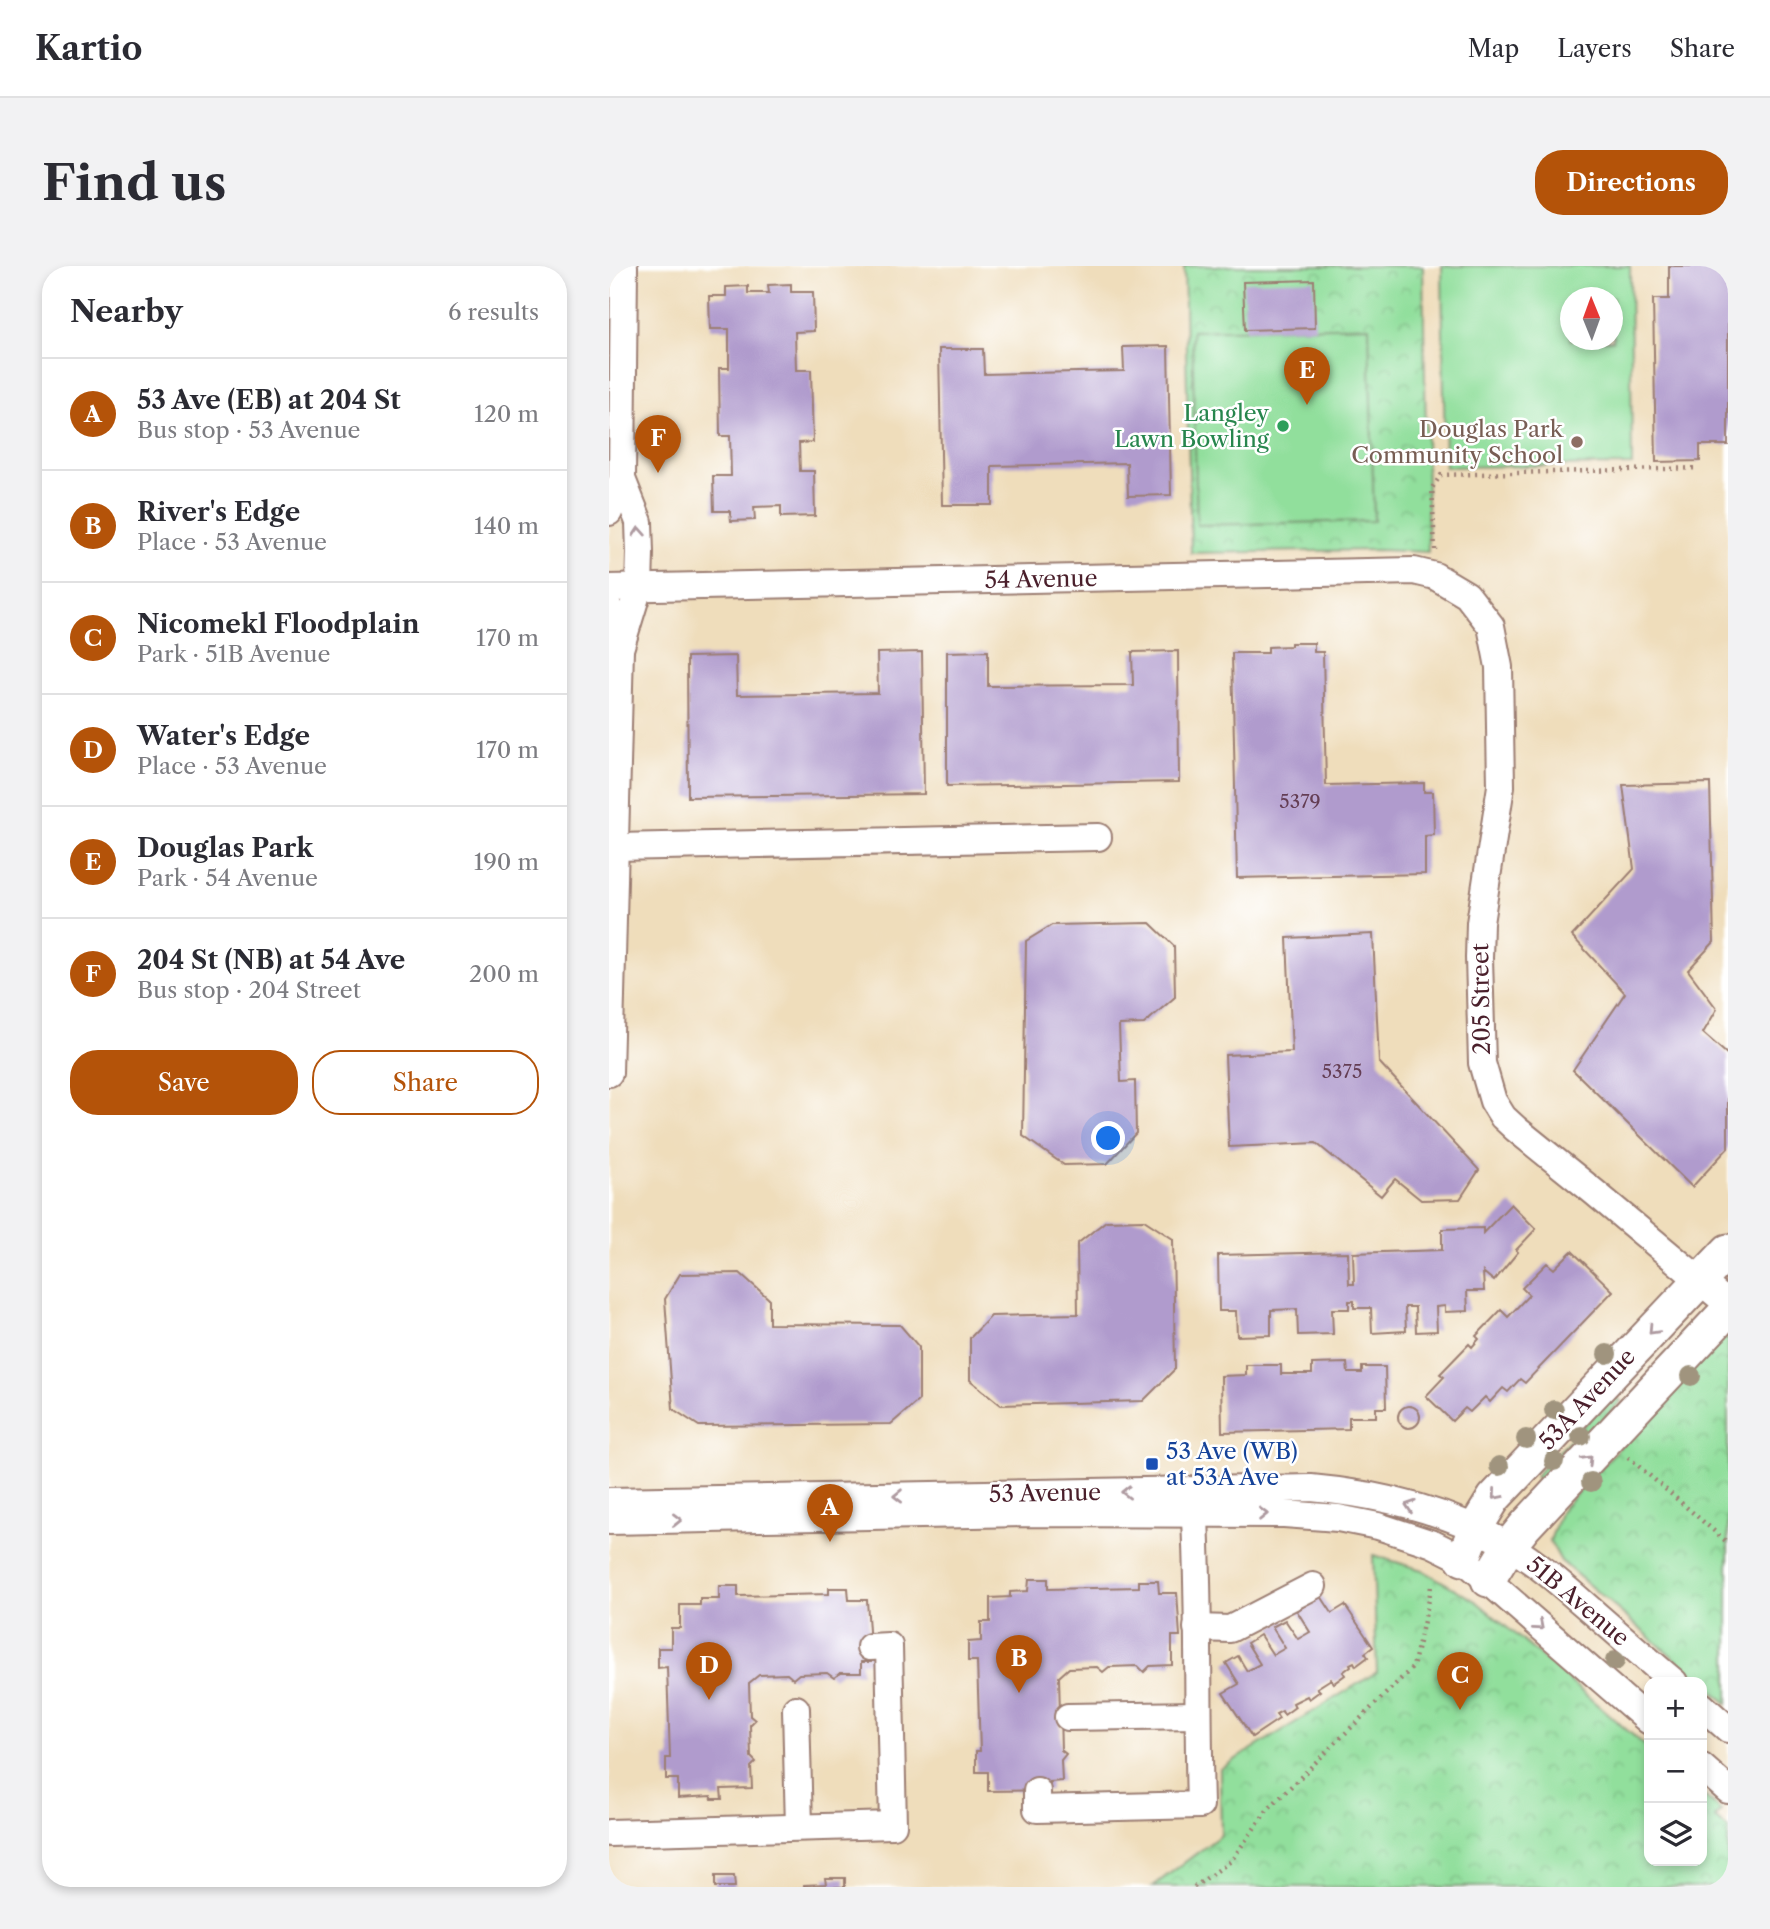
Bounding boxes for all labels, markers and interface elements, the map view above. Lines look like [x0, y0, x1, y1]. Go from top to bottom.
text: Kartio [35, 28, 143, 69]
text: Map [1468, 34, 1519, 63]
text: Layers [1557, 34, 1632, 63]
text: Share [1670, 34, 1735, 63]
button: Directions [1535, 150, 1728, 215]
text: Find us [42, 152, 226, 213]
north arrow [1560, 287, 1623, 350]
text: Nearby [70, 293, 183, 330]
text: 6 results [448, 298, 539, 326]
pin: E [1284, 347, 1330, 405]
text: 53 Ave (EB) at 204 St [137, 384, 401, 416]
place label: Langley Lawn Bowling [1114, 399, 1270, 453]
text: A [84, 400, 102, 428]
text: 120 m [474, 400, 539, 428]
pin: F [635, 415, 681, 473]
place label: Douglas Park Community School [1351, 415, 1565, 469]
text: Bus stop · 53 Avenue [137, 416, 361, 444]
marker: Langley Lawn Bowling [1275, 418, 1291, 434]
marker: Douglas Park Community School [1569, 434, 1585, 450]
text: River's Edge [137, 496, 300, 528]
text: B [84, 512, 102, 540]
text: 140 m [474, 512, 539, 540]
one-way arrow [632, 526, 647, 537]
text: Place · 53 Avenue [137, 528, 327, 556]
street label: 54 Avenue [984, 564, 1098, 594]
text: Nicomekl Floodplain [137, 608, 420, 640]
text: C [84, 624, 102, 652]
text: 170 m [476, 624, 539, 652]
text: Park · 51B Avenue [137, 640, 330, 668]
text: Water's Edge [137, 720, 310, 752]
text: D [83, 736, 103, 764]
text: 170 m [476, 736, 539, 764]
text: Place · 53 Avenue [137, 752, 327, 780]
house number: 5379 [1279, 790, 1321, 813]
text: Douglas Park [137, 832, 313, 864]
text: E [85, 848, 101, 876]
text: 190 m [474, 848, 539, 876]
text: Park · 54 Avenue [137, 864, 318, 892]
street label: 205 Street [1466, 943, 1496, 1055]
text: 204 St (NB) at 54 Ave [137, 944, 405, 976]
text: F [85, 960, 101, 988]
text: 200 m [469, 960, 539, 988]
text: Bus stop · 204 Street [137, 976, 361, 1004]
button: Save [70, 1050, 298, 1115]
button: Share [312, 1050, 539, 1115]
house number: 5375 [1322, 1060, 1362, 1083]
your location [1091, 1121, 1125, 1155]
one-way arrow [1649, 1322, 1662, 1335]
street label: 53A Avenue [1533, 1343, 1641, 1455]
place label: 53 Ave (WB) at 53A Ave [1166, 1437, 1298, 1491]
one-way arrow [1580, 1455, 1592, 1468]
marker: 53 Ave (WB) at 53A Ave [1144, 1456, 1160, 1472]
street label: 53 Avenue [989, 1478, 1101, 1508]
pin: A [807, 1484, 853, 1542]
one-way arrow [1120, 1484, 1131, 1499]
one-way arrow [1493, 1487, 1505, 1500]
one-way arrow [892, 1488, 903, 1504]
one-way arrow [1405, 1500, 1417, 1514]
one-way arrow [1259, 1506, 1269, 1522]
one-way arrow [672, 1512, 683, 1527]
street label: 51B Avenue [1521, 1550, 1635, 1652]
one-way arrow [1531, 1618, 1544, 1630]
pin: B [996, 1635, 1042, 1693]
pin: D [686, 1642, 732, 1700]
pin: C [1437, 1652, 1483, 1710]
map controls [1644, 1677, 1707, 1866]
button: + [1644, 1677, 1707, 1740]
button: − [1644, 1740, 1707, 1803]
button: layers [1644, 1803, 1707, 1866]

